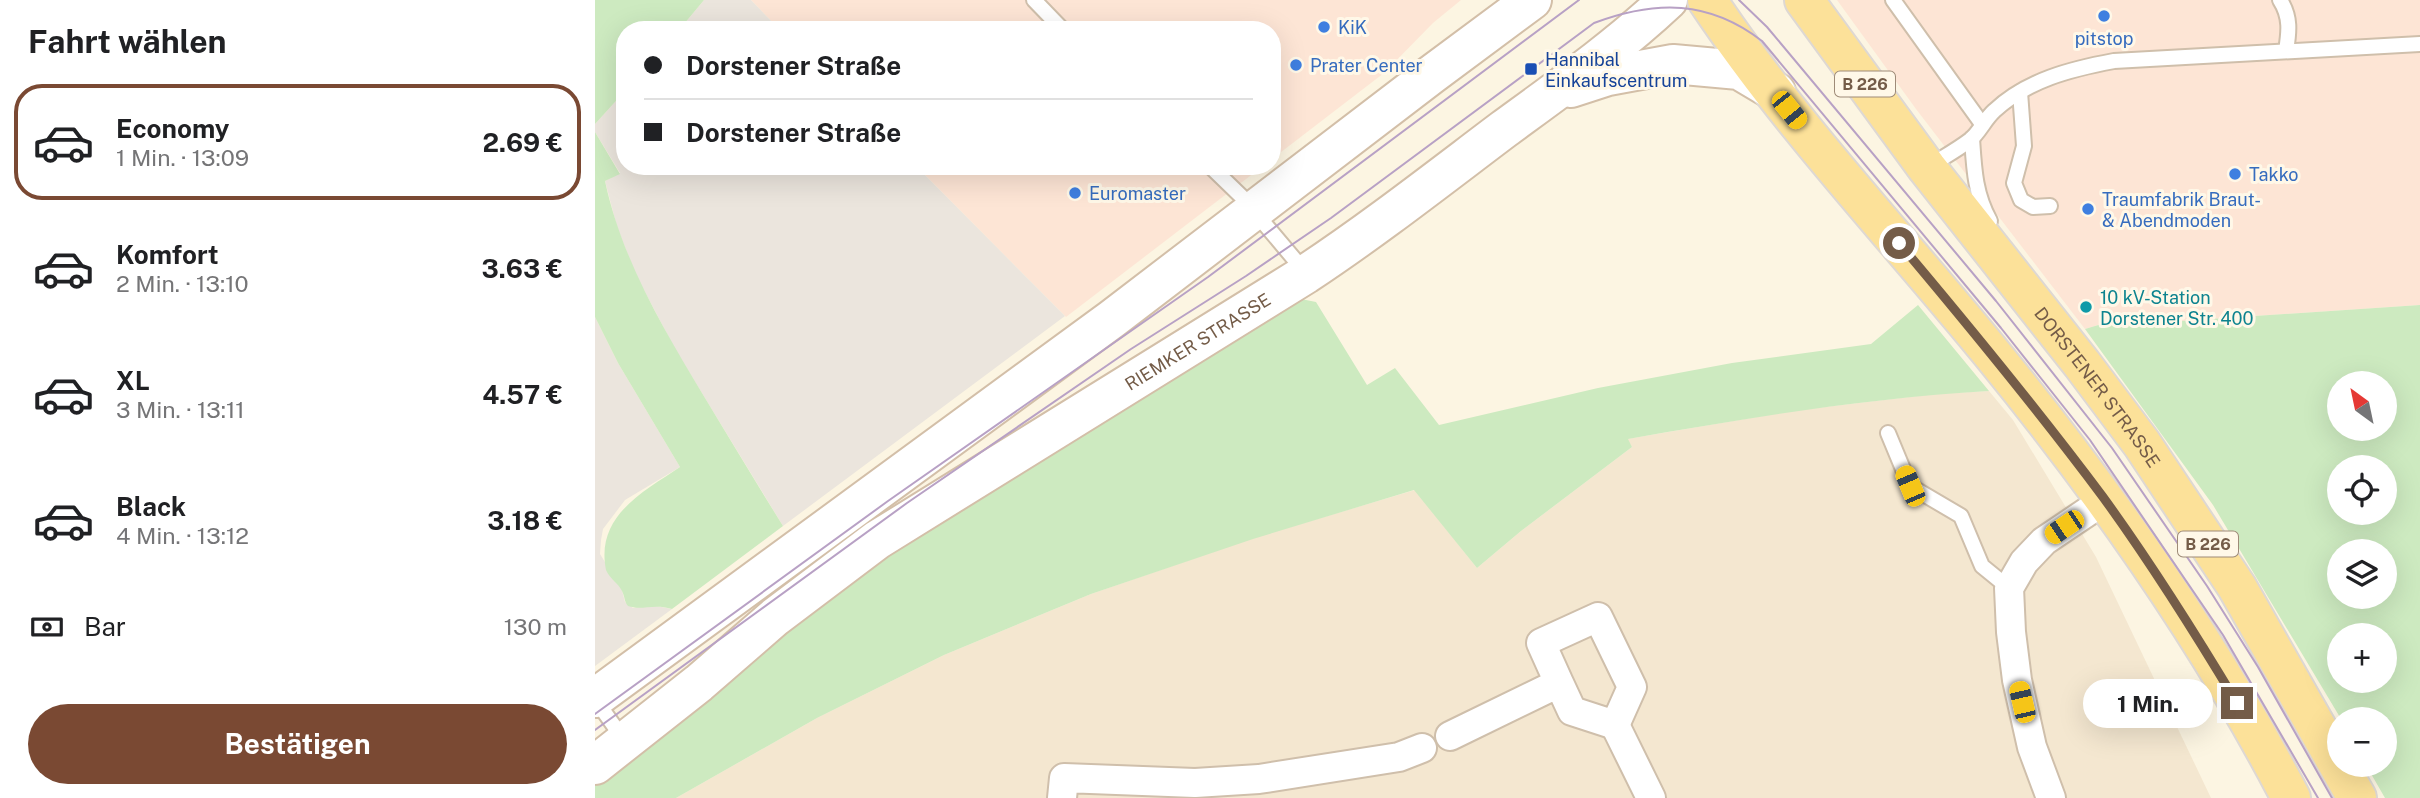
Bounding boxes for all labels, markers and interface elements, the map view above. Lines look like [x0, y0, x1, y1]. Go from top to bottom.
marker: pitstop [2096, 8, 2112, 24]
place label: KiK [1338, 17, 1367, 38]
marker: KiK [1316, 19, 1332, 35]
text: Fahrt wählen [28, 23, 227, 60]
place label: pitstop [2075, 28, 2133, 49]
place label: Hannibal Einkaufscentrum [1545, 49, 1687, 91]
text: Dorstener Straße [686, 50, 901, 81]
place label: Prater Center [1310, 55, 1423, 76]
marker: Prater Center [1288, 57, 1304, 73]
marker: Hannibal Einkaufscentrum [1523, 61, 1539, 77]
road number: B 226 [1835, 72, 1895, 96]
car [1768, 87, 1811, 133]
icon: car [32, 111, 95, 174]
text: Economy [116, 113, 229, 144]
text: Dorstener Straße [686, 117, 901, 148]
text: 2.69 € [482, 127, 563, 158]
text: 1 Min. · 13:09 [116, 144, 249, 171]
place label: Takko [2249, 164, 2299, 185]
marker: Takko [2227, 166, 2243, 182]
place label: Euromaster [1089, 183, 1186, 204]
marker: Euromaster [1067, 185, 1083, 201]
place label: Traumfabrik Braut- & Abendmoden [2102, 189, 2261, 231]
marker: Traumfabrik Braut- & Abendmoden [2080, 201, 2096, 217]
route start [1883, 227, 1915, 259]
icon: car [32, 237, 95, 300]
text: Komfort [116, 239, 218, 270]
text: 3.63 € [482, 253, 563, 284]
text: 2 Min. · 13:10 [116, 270, 249, 297]
place label: 10 kV-Station Dorstener Str. 400 [2100, 287, 2253, 329]
street label: RIEMKER STRASSE [1121, 288, 1274, 394]
marker: 10 kV-Station Dorstener Str. 400 [2078, 299, 2094, 315]
street label: DORSTENER STRASSE [2030, 303, 2165, 471]
icon: car [32, 363, 95, 426]
text: XL [116, 365, 150, 396]
north arrow [2327, 371, 2397, 441]
map controls [2327, 371, 2397, 777]
text: 4.57 € [482, 379, 563, 410]
text: 3 Min. · 13:11 [116, 396, 245, 423]
button: locate [2327, 455, 2397, 525]
car [1893, 463, 1928, 509]
icon: car [32, 489, 95, 552]
text: Black [116, 491, 186, 522]
text: 3.18 € [487, 505, 563, 536]
car [2041, 507, 2088, 547]
text: 4 Min. · 13:12 [116, 522, 249, 549]
road number: B 226 [2178, 531, 2238, 556]
button: layers [2327, 539, 2397, 609]
icon: cash [28, 608, 66, 646]
text: Bar [84, 611, 126, 642]
text: 130 m [504, 613, 567, 640]
button: + [2327, 623, 2397, 693]
callout: 1 Min. [2083, 678, 2213, 728]
car [2008, 679, 2037, 725]
route end [2221, 687, 2253, 719]
text: 1 Min. [2117, 690, 2179, 717]
button: Bestätigen [28, 704, 567, 784]
button: − [2327, 707, 2397, 777]

